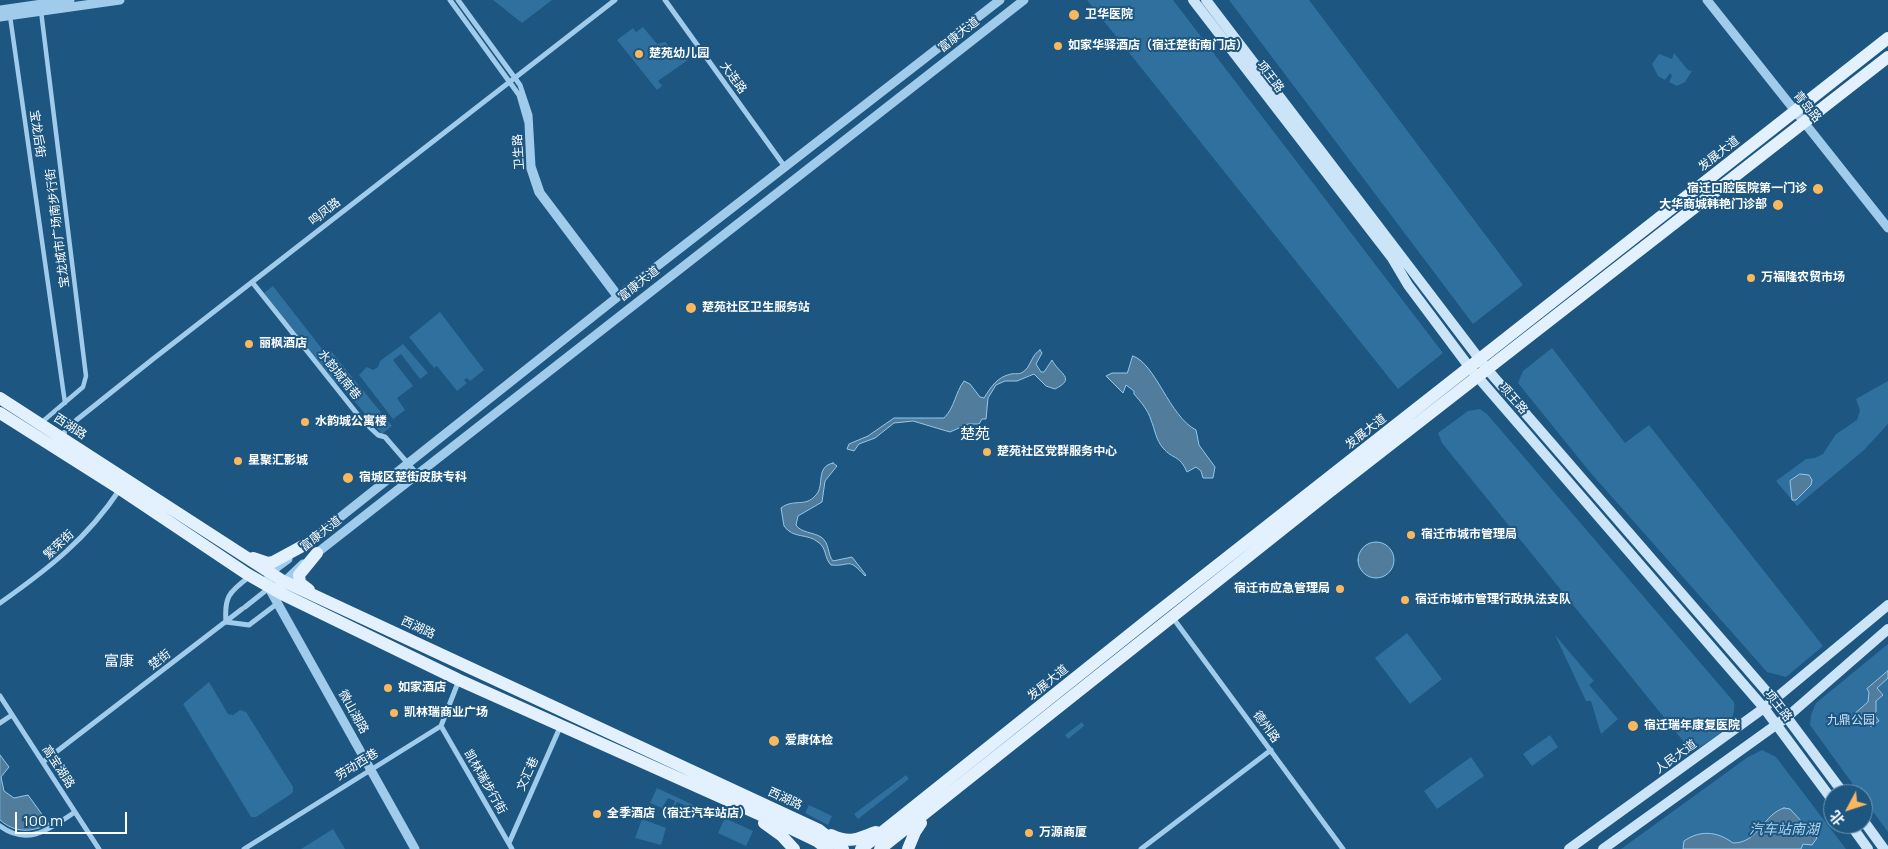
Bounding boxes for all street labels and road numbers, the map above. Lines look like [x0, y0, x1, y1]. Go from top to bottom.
street label: 富康大道 [936, 15, 982, 55]
street label: 项王路 [1253, 58, 1287, 96]
street label: 大连路 [717, 59, 749, 97]
street label: 青岛路 [1790, 88, 1824, 126]
street label: 宝龙后街 [27, 109, 47, 159]
street label: 卫生路 [511, 134, 527, 170]
street label: 发展大道 [1696, 134, 1742, 174]
street label: 宝龙城市广场南步行街 [44, 168, 72, 288]
street label: 鸣凤路 [306, 195, 344, 229]
street label: 富康大道 [616, 264, 662, 304]
street label: 水韵城南巷 [315, 347, 363, 403]
street label: 项王路 [1496, 381, 1530, 417]
street label: 西湖路 [51, 411, 89, 443]
street label: 发展大道 [1343, 412, 1389, 452]
street label: 富康大道 [298, 514, 344, 554]
street label: 繁荣街 [41, 527, 77, 563]
street label: 西湖路 [399, 614, 437, 642]
street label: 楚街 [146, 647, 174, 673]
street label: 发展大道 [1025, 662, 1071, 704]
street label: 项王路 [1761, 687, 1795, 725]
street label: 微山湖路 [335, 688, 371, 736]
street label: 德州路 [1250, 708, 1282, 746]
street label: 人民大道 [1652, 737, 1700, 777]
street label: 高宝湖路 [39, 743, 77, 791]
street label: 劳动西巷 [333, 746, 381, 784]
street label: 凯林瑞步行街 [461, 747, 509, 817]
street label: 文汇巷 [514, 755, 542, 793]
street label: 西湖路 [766, 785, 804, 813]

